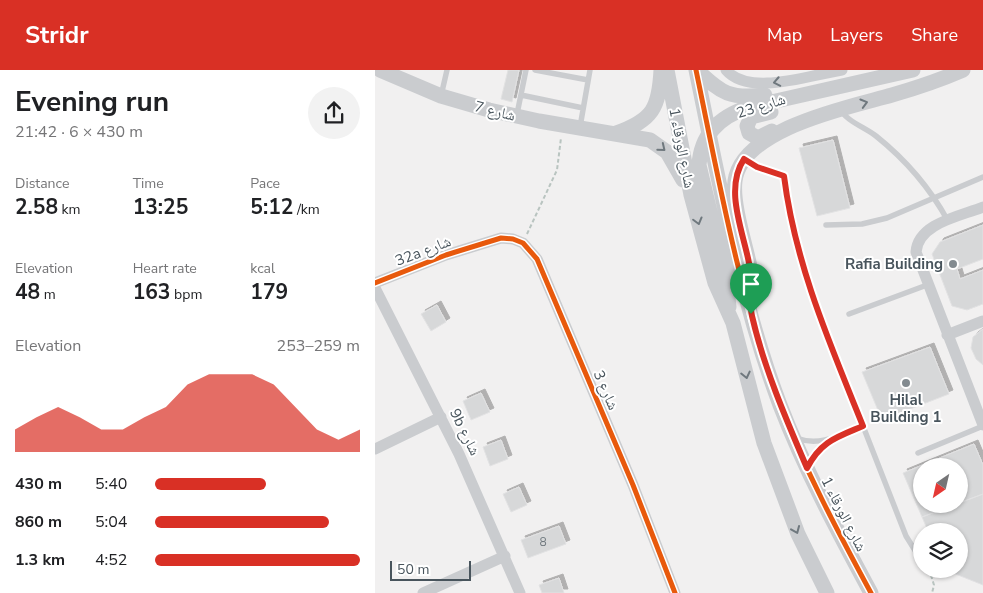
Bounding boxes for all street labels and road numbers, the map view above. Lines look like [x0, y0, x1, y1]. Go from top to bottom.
street label: شارع 23 [734, 89, 788, 123]
street label: شارع 7 [473, 96, 518, 126]
street label: شارع الورقاء 1 [664, 106, 700, 190]
street label: 32a شارع [392, 231, 454, 271]
street label: شارع 3 [589, 367, 623, 413]
street label: 9b شارع [445, 405, 485, 459]
street label: شارع الورقاء 1 [817, 473, 871, 555]

